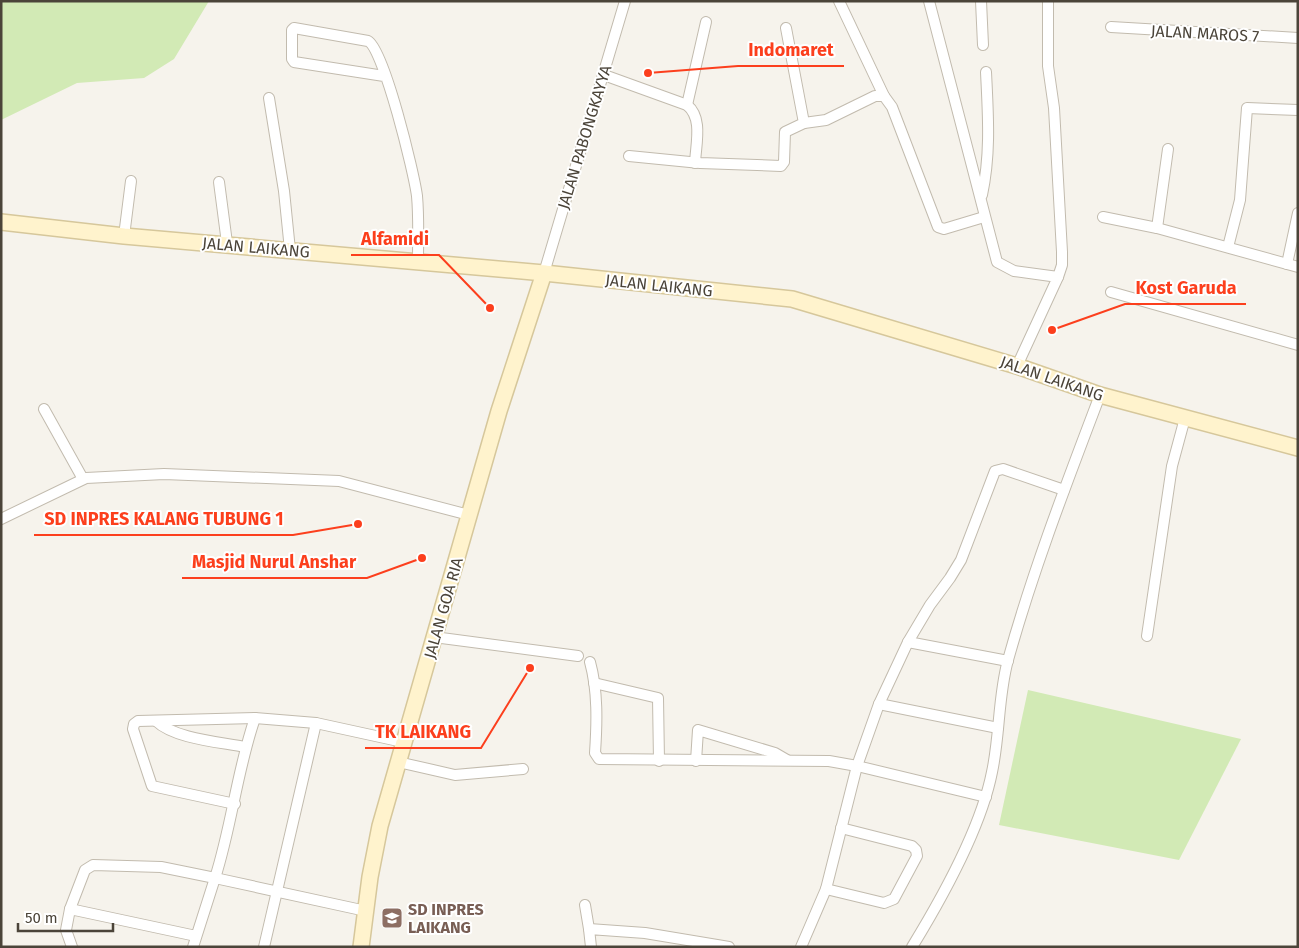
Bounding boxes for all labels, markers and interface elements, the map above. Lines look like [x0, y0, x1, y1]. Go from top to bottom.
street label: JALAN MAROS 7 [1150, 21, 1260, 46]
callout: Indomaret [738, 33, 844, 66]
text: Indomaret [748, 39, 835, 61]
street label: JALAN PABONGKAYYA [554, 62, 616, 211]
callout: Alfamidi [351, 222, 439, 255]
text: Alfamidi [360, 228, 429, 250]
street label: JALAN LAIKANG [201, 233, 310, 262]
street label: JALAN LAIKANG [604, 270, 714, 301]
callout: Kost Garuda [1125, 271, 1246, 304]
text: Kost Garuda [1135, 277, 1237, 299]
street label: JALAN LAIKANG [998, 352, 1106, 405]
callout: SD INPRES KALANG TUBUNG 1 [34, 502, 293, 535]
text: SD INPRES KALANG TUBUNG 1 [44, 508, 284, 530]
callout: Masjid Nurul Anshar [182, 545, 367, 578]
text: Masjid Nurul Anshar [192, 551, 357, 573]
street label: JALAN GOA RIA [420, 555, 467, 661]
callout: TK LAIKANG [365, 715, 481, 748]
text: TK LAIKANG [375, 721, 471, 743]
scale bar [18, 900, 112, 932]
place label: SD INPRES LAIKANG [408, 900, 484, 937]
school or university icon: SD INPRES LAIKANG [380, 906, 404, 930]
text: 50 m [25, 909, 58, 927]

